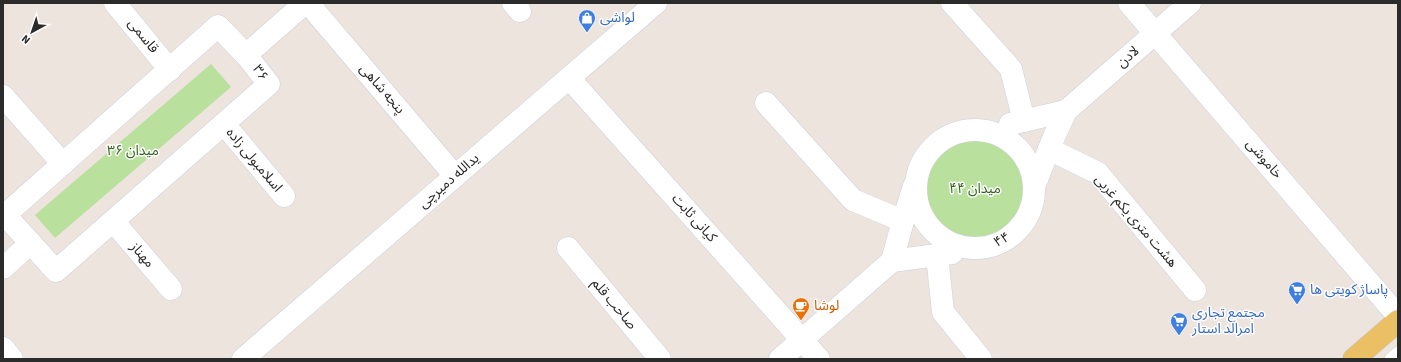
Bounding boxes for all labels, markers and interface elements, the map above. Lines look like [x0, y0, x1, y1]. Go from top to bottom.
shop icon: لواشی [577, 8, 597, 33]
place label: لواشی [600, 8, 635, 28]
north arrow [12, 12, 52, 52]
street label: قاسمی [123, 14, 163, 58]
text: N [18, 31, 34, 47]
street label: لادن [1112, 41, 1144, 73]
street label: پنجه شاهی [354, 59, 410, 119]
street label: ۳۶ [247, 61, 273, 85]
street label: اسلامبولی زاده [221, 123, 287, 197]
street label: خاموشی [1241, 134, 1287, 184]
park label: میدان ۳۶ [107, 141, 159, 161]
street label: یدالله دمیرچی [414, 149, 484, 213]
street label: هشت متری یکم غربی [1090, 170, 1182, 272]
park label: میدان ۴۴ [949, 179, 1001, 199]
street label: کیانی ثابت [667, 189, 721, 247]
street label: ۴۴ [990, 227, 1014, 253]
street label: مهناز [124, 237, 159, 272]
street label: صاحب قلم [587, 274, 642, 334]
supermarket icon: پاساژ کویتی ها [1287, 280, 1307, 305]
place label: پاساژ کویتی ها [1310, 280, 1388, 300]
cafe icon: لوشا [791, 296, 811, 321]
place label: لوشا [814, 296, 839, 316]
place label: مجتمع تجاری امرالد استار [1191, 303, 1265, 339]
supermarket icon: مجتمع تجاری امرالد استار [1169, 311, 1189, 336]

